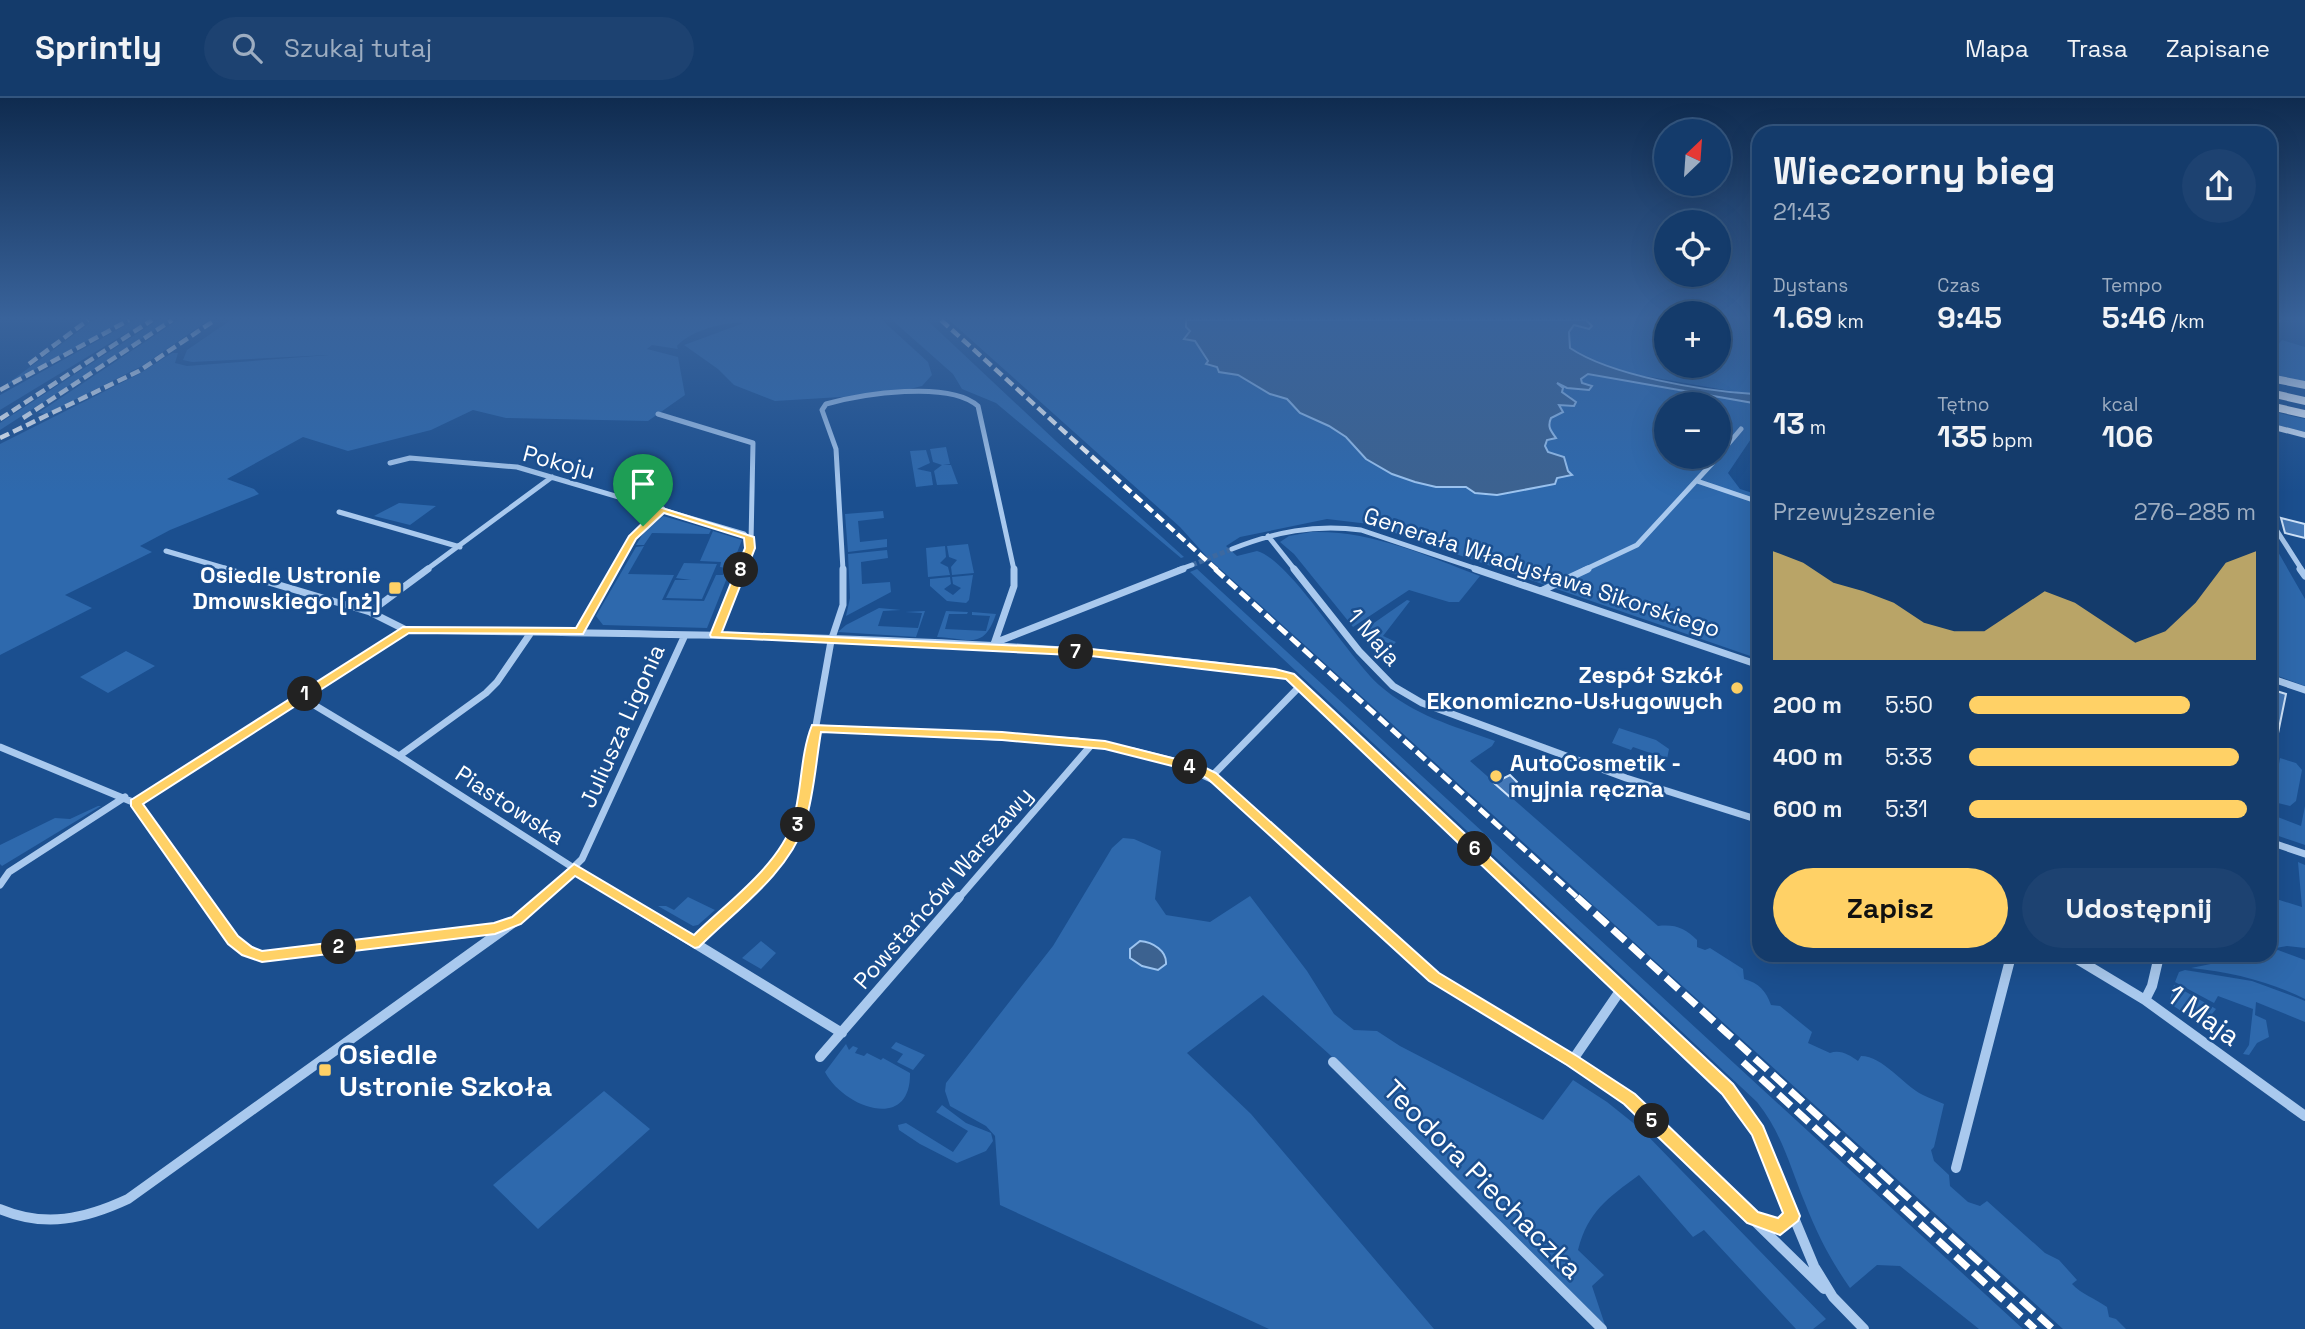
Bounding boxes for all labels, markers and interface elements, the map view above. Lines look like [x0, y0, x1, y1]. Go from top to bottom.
search box [204, 17, 694, 80]
text: Sprintly [35, 27, 162, 69]
icon: search [228, 29, 266, 67]
text: Szukaj tutaj [284, 31, 432, 65]
text: Mapa [1965, 33, 2029, 64]
text: Trasa [2067, 33, 2128, 64]
text: Zapisane [2166, 33, 2270, 64]
north arrow [1654, 119, 1731, 196]
map controls [1654, 119, 1731, 469]
text: Wieczorny bieg [1773, 147, 2056, 195]
button: share [2182, 149, 2256, 223]
text: 21:43 [1773, 197, 1831, 227]
button: locate [1654, 210, 1731, 287]
text: Dystans [1773, 273, 1848, 298]
text: Czas [1937, 273, 1980, 298]
text: Tempo [2102, 273, 2163, 298]
text: 1.69 [1773, 298, 1832, 337]
text: 9:45 [1937, 298, 2002, 337]
text: 5:46 [2102, 298, 2166, 337]
button: + [1654, 301, 1731, 378]
text: km [1832, 309, 1864, 334]
text: /km [2166, 309, 2205, 334]
button: − [1654, 392, 1731, 469]
text: Tętno [1937, 392, 1990, 417]
text: kcal [2102, 392, 2138, 417]
text: 13 [1773, 404, 1805, 443]
text: m [1805, 415, 1826, 440]
text: 135 [1937, 417, 1987, 456]
text: 106 [2102, 417, 2153, 456]
text: bpm [1987, 428, 2033, 453]
street label: Pokoju [520, 438, 598, 486]
pin [613, 454, 673, 526]
icon: arrive [624, 465, 662, 503]
text: Przewyższenie [1773, 497, 1936, 527]
text: 276–285 m [2134, 497, 2256, 527]
street label: Generała Władysława Sikorskiego [1360, 500, 1724, 644]
pin: 8 [724, 552, 758, 588]
text: 8 [735, 557, 746, 582]
place label: Osiedle Ustronie Dmowskiego [nż] [192, 560, 381, 616]
marker: Osiedle Ustronie Dmowskiego [nż] [387, 580, 403, 596]
street label: 1 Maja [1341, 602, 1407, 672]
pin: 7 [1058, 634, 1094, 670]
text: 7 [1070, 639, 1081, 664]
street label: Juliusza Ligonia [573, 640, 671, 812]
place label: Zespół Szkół Ekonomiczno-Usługowych [1427, 660, 1723, 716]
pin: 1 [288, 676, 322, 712]
marker: Zespół Szkół Ekonomiczno-Usługowych [1729, 680, 1745, 696]
text: 1 [300, 681, 309, 706]
text: 200 m [1773, 690, 1842, 720]
text: 5:50 [1885, 690, 1933, 720]
text: 400 m [1773, 742, 1843, 772]
text: 5:33 [1885, 742, 1932, 772]
place label: AutoCosmetik - myjnia ręczna [1510, 748, 1681, 804]
pin: 4 [1172, 750, 1208, 784]
text: 4 [1183, 754, 1196, 779]
street label: Piastowska [450, 759, 570, 851]
marker: AutoCosmetik - myjnia ręczna [1488, 768, 1504, 784]
street label: Powstańców Warszawy [847, 781, 1039, 995]
text: 600 m [1773, 794, 1843, 824]
text: 5:31 [1885, 794, 1928, 824]
pin: 3 [780, 808, 816, 842]
text: 3 [792, 812, 803, 837]
pin: 6 [1458, 832, 1492, 866]
text: 6 [1469, 836, 1480, 861]
button: Zapisz [1773, 868, 2008, 948]
button: Udostępnij [2022, 868, 2256, 948]
pin: 2 [322, 930, 356, 964]
text: 2 [333, 934, 344, 959]
street label: 1 Maja [2160, 976, 2248, 1054]
place label: Osiedle Ustronie Szkoła [339, 1036, 552, 1104]
marker: Osiedle Ustronie Szkoła [317, 1062, 333, 1078]
street label: Teodora Piechaczka [1376, 1072, 1590, 1286]
pin: 5 [1634, 1104, 1670, 1138]
text: 5 [1646, 1108, 1657, 1133]

